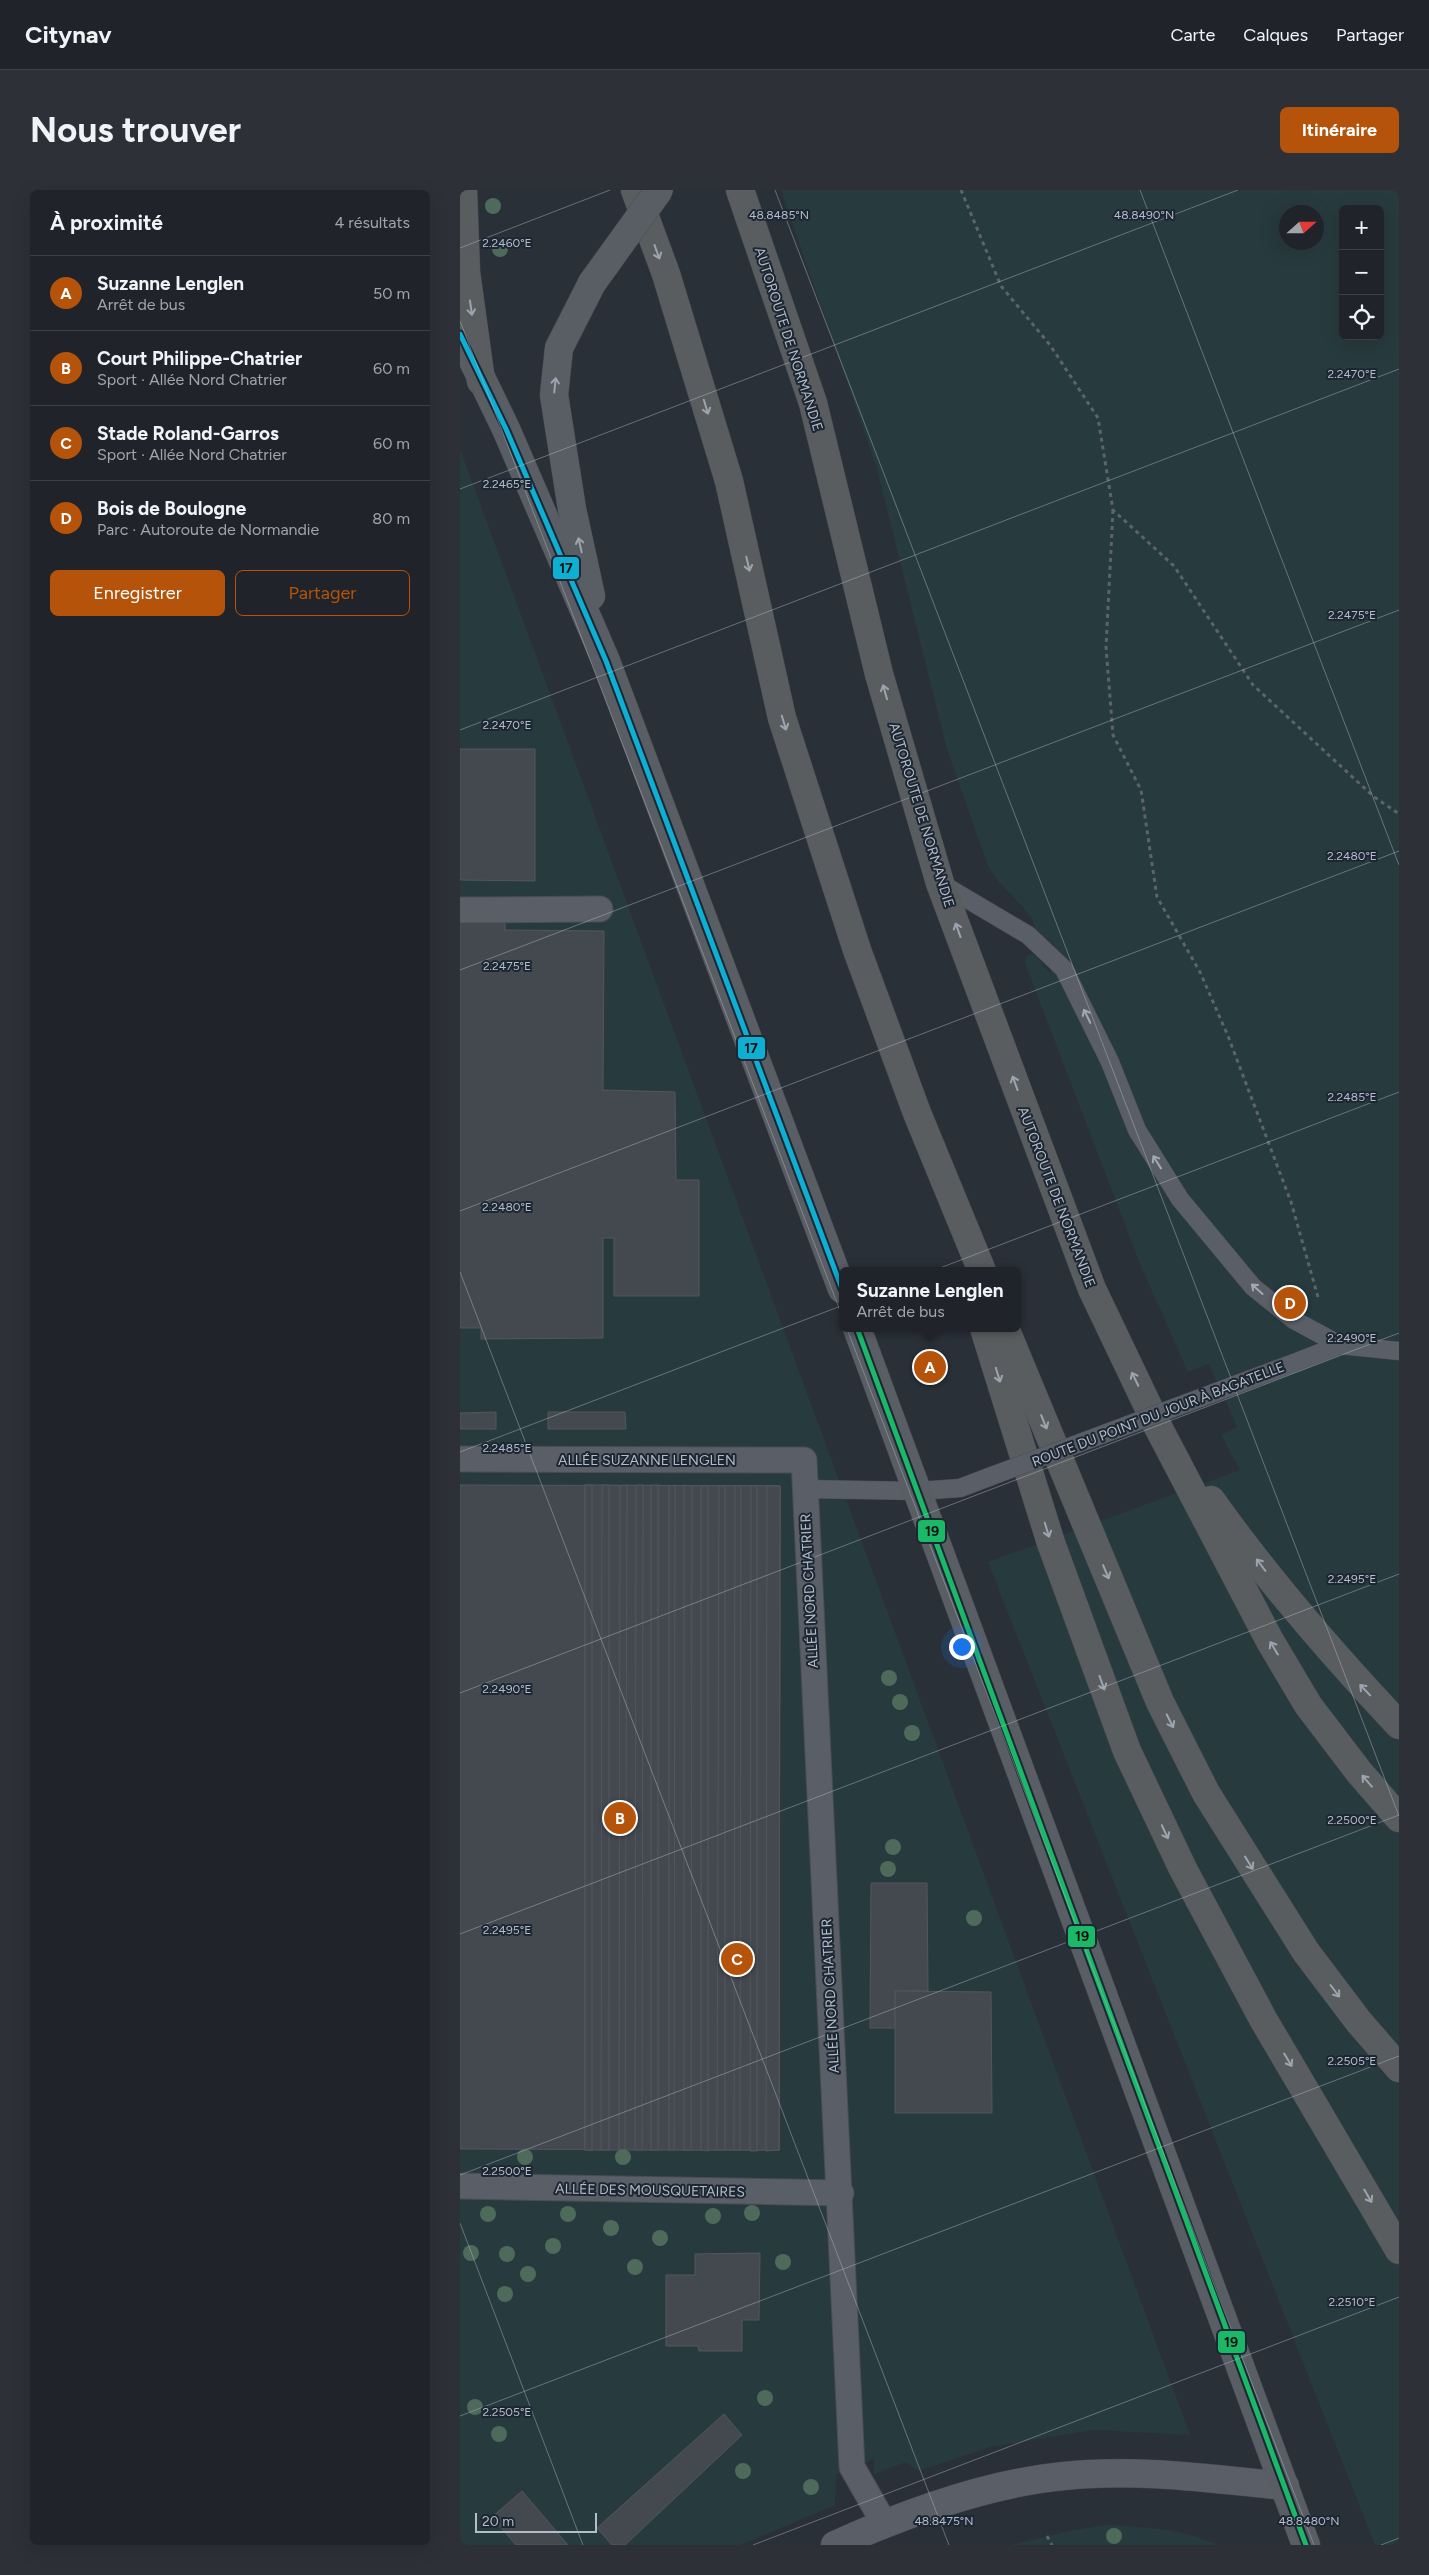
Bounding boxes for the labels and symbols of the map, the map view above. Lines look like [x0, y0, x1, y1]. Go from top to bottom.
north arrow [1279, 205, 1324, 250]
text: 48.8485°N [749, 208, 809, 222]
text: 48.8490°N [1114, 208, 1174, 222]
text: 2.2460°E [482, 236, 532, 250]
one-way arrow [653, 244, 662, 259]
street label: AUTOROUTE DE NORMANDIE [751, 245, 826, 433]
one-way arrow [466, 300, 476, 316]
text: 2.2470°E [1327, 367, 1377, 381]
one-way arrow [550, 377, 560, 393]
one-way arrow [702, 399, 712, 415]
text: 2.2465°E [483, 477, 531, 491]
one-way arrow [575, 538, 584, 554]
line badge: 17 [552, 556, 580, 580]
one-way arrow [744, 556, 753, 572]
text: 17 [559, 560, 573, 577]
text: 2.2475°E [1328, 608, 1376, 622]
one-way arrow [879, 684, 889, 700]
one-way arrow [780, 714, 790, 730]
text: 2.2470°E [482, 718, 532, 732]
street label: AUTOROUTE DE NORMANDIE [885, 721, 958, 910]
text: 2.2480°E [1327, 849, 1377, 863]
one-way arrow [953, 923, 962, 939]
text: 2.2475°E [483, 959, 531, 973]
one-way arrow [1082, 1008, 1092, 1023]
line badge: 17 [737, 1036, 766, 1060]
text: 17 [744, 1040, 758, 1057]
one-way arrow [1010, 1076, 1019, 1091]
text: 2.2485°E [1327, 1090, 1377, 1104]
street label: AUTOROUTE DE NORMANDIE [1014, 1104, 1099, 1290]
one-way arrow [1152, 1155, 1162, 1169]
text: 2.2480°E [482, 1200, 532, 1214]
one-way arrow [1250, 1284, 1263, 1295]
pin: D [1274, 1284, 1306, 1322]
text: 2.2490°E [1327, 1331, 1377, 1345]
pin: A [914, 1348, 946, 1386]
street label: ROUTE DU POINT DU JOUR À BAGATELLE [1029, 1358, 1287, 1471]
one-way arrow [994, 1366, 1004, 1382]
one-way arrow [1130, 1372, 1139, 1387]
one-way arrow [1040, 1414, 1049, 1429]
text: 2.2485°E [482, 1441, 532, 1455]
street label: ALLÉE SUZANNE LENGLEN [558, 1452, 736, 1469]
street label: ALLÉE NORD CHATRIER [797, 1513, 822, 1669]
line badge: 19 [917, 1519, 946, 1543]
one-way arrow [1043, 1522, 1052, 1537]
text: 19 [925, 1523, 939, 1540]
one-way arrow [1256, 1558, 1266, 1572]
one-way arrow [1102, 1564, 1111, 1579]
text: 2.2495°E [1328, 1572, 1376, 1586]
your location [949, 1634, 975, 1660]
one-way arrow [1269, 1641, 1279, 1656]
one-way arrow [1098, 1674, 1107, 1690]
text: 2.2490°E [482, 1682, 532, 1696]
one-way arrow [1359, 1684, 1371, 1696]
one-way arrow [1165, 1714, 1175, 1729]
one-way arrow [1361, 1775, 1373, 1788]
pin: B [604, 1799, 636, 1837]
text: 2.2500°E [1327, 1813, 1377, 1827]
one-way arrow [1161, 1824, 1171, 1839]
one-way arrow [1244, 1856, 1255, 1870]
street label: ALLÉE NORD CHATRIER [818, 1918, 843, 2074]
text: 2.2495°E [483, 1923, 531, 1937]
line badge: 19 [1067, 1925, 1096, 1948]
text: 19 [1075, 1928, 1089, 1945]
pin: C [721, 1940, 753, 1978]
one-way arrow [1330, 1984, 1341, 1997]
one-way arrow [1283, 2053, 1293, 2067]
text: 2.2505°E [1328, 2054, 1376, 2068]
text: 2.2500°E [482, 2164, 532, 2178]
street label: ALLÉE DES MOUSQUETAIRES [555, 2180, 745, 2201]
one-way arrow [1363, 2188, 1373, 2202]
text: 2.2510°E [1329, 2295, 1376, 2309]
line badge: 19 [1217, 2330, 1246, 2354]
text: 19 [1224, 2334, 1238, 2351]
text: 2.2505°E [483, 2405, 531, 2419]
scale bar [475, 2510, 598, 2533]
text: 48.8475°N [914, 2514, 974, 2528]
text: 48.8480°N [1279, 2514, 1339, 2528]

